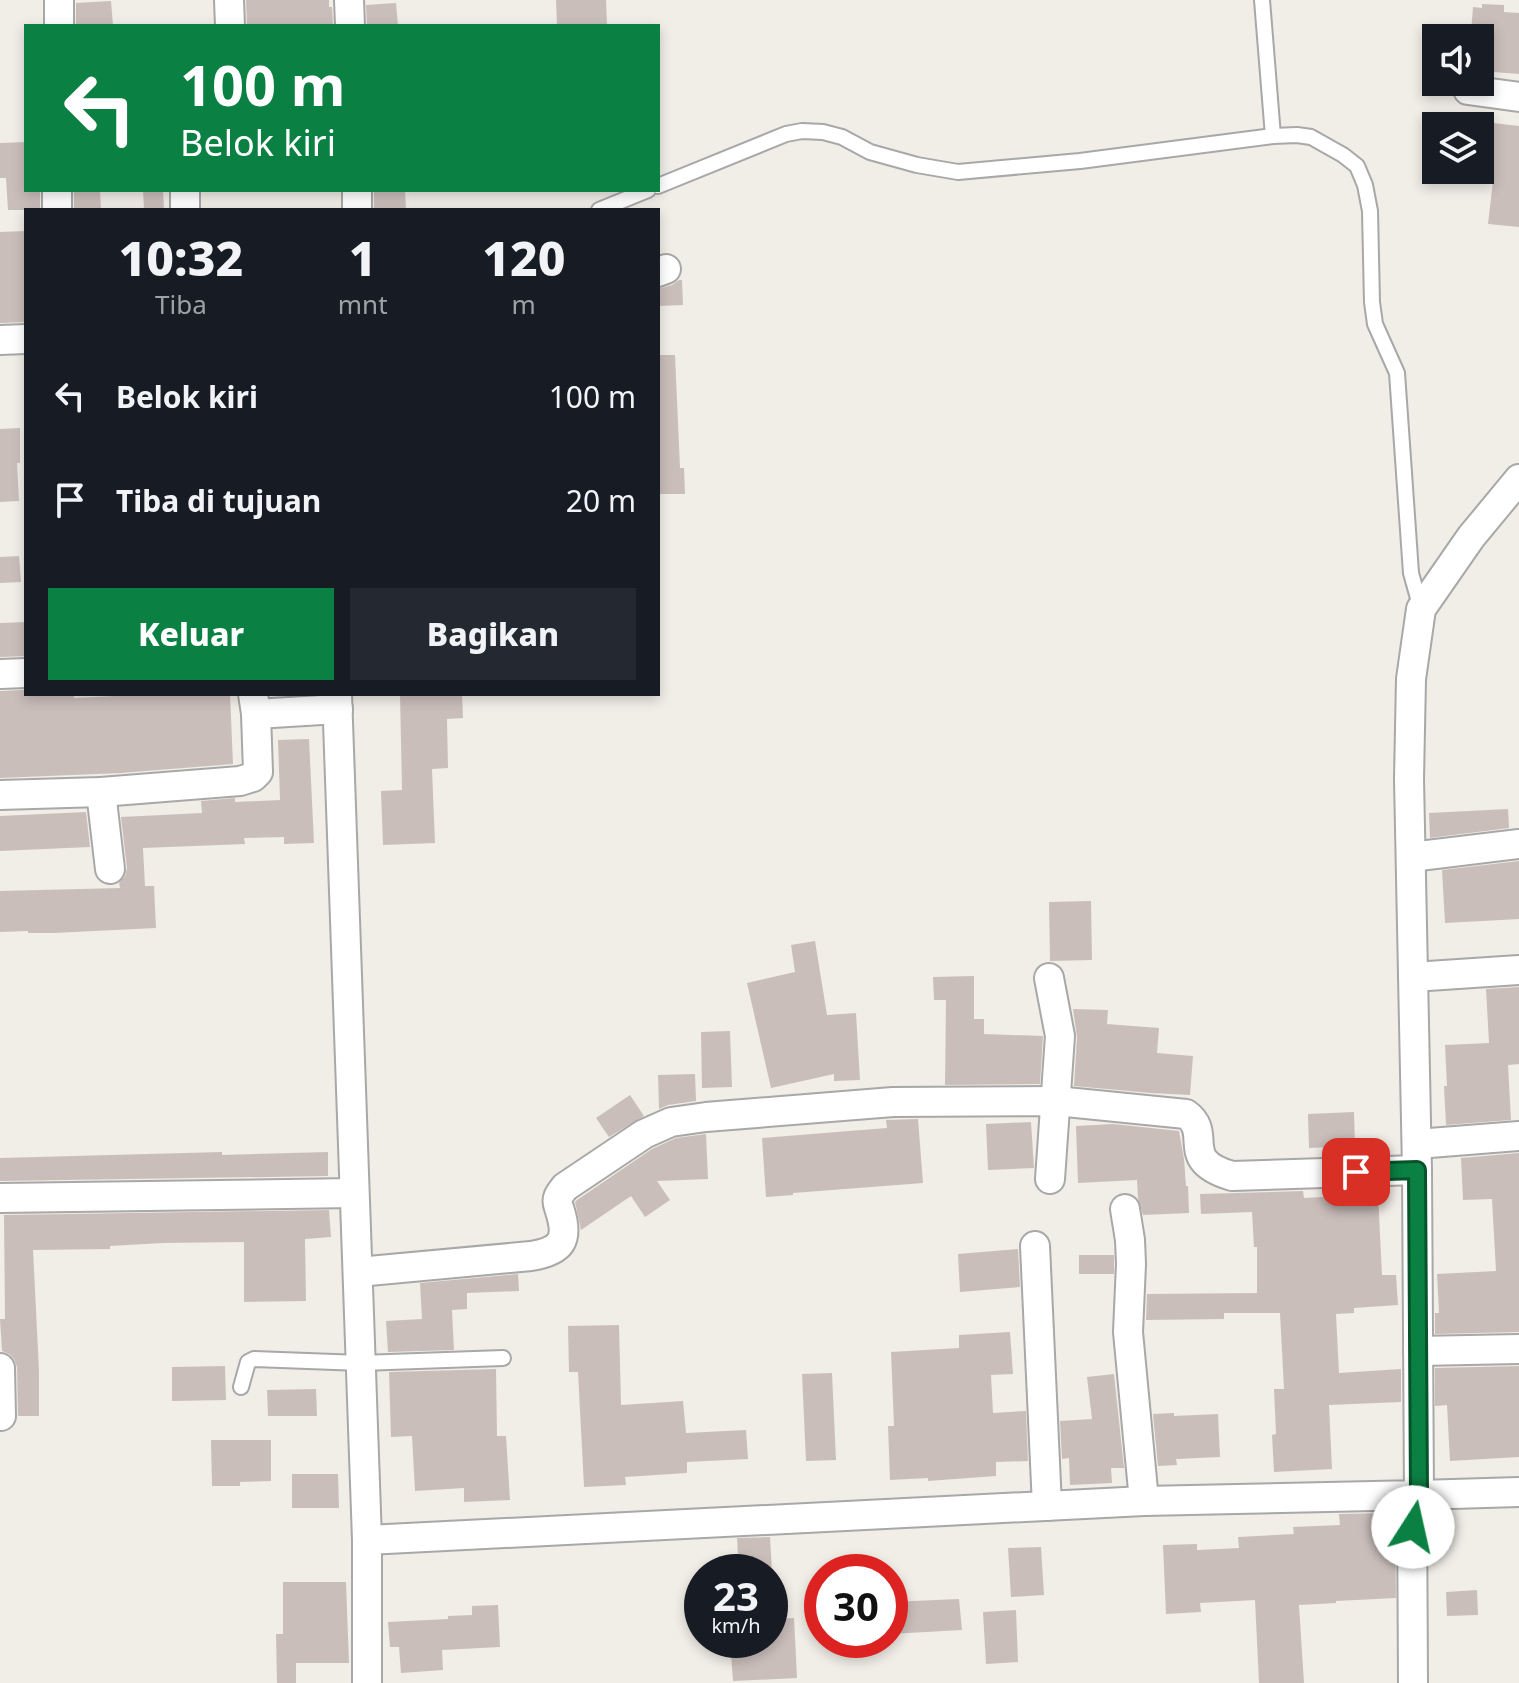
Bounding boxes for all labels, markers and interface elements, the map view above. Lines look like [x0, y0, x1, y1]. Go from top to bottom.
map controls [1422, 24, 1494, 184]
button: sound [1422, 24, 1494, 96]
text: 100 m [180, 46, 345, 122]
icon: left [48, 56, 152, 160]
button: layers [1422, 112, 1494, 184]
text: Belok kiri [180, 118, 336, 167]
text: 10:32 [119, 225, 243, 290]
text: 1 [349, 225, 377, 290]
text: 120 [482, 225, 565, 290]
text: Tiba [155, 286, 207, 322]
text: mnt [338, 286, 388, 322]
text: m [512, 286, 536, 322]
icon: left [48, 374, 92, 418]
text: Belok kiri [116, 376, 258, 417]
text: 100 m [549, 376, 636, 417]
icon: arrive [48, 478, 92, 522]
text: Tiba di tujuan [116, 480, 321, 521]
text: 20 m [566, 480, 636, 521]
button: Keluar [48, 588, 334, 680]
button: Bagikan [350, 588, 636, 680]
pin [1322, 1138, 1390, 1206]
icon: arrive [1334, 1150, 1378, 1194]
position arrow [1371, 1485, 1455, 1569]
speed limit sign: 30 [804, 1554, 908, 1658]
text: 23 [713, 1568, 759, 1623]
text: km/h [711, 1612, 761, 1639]

